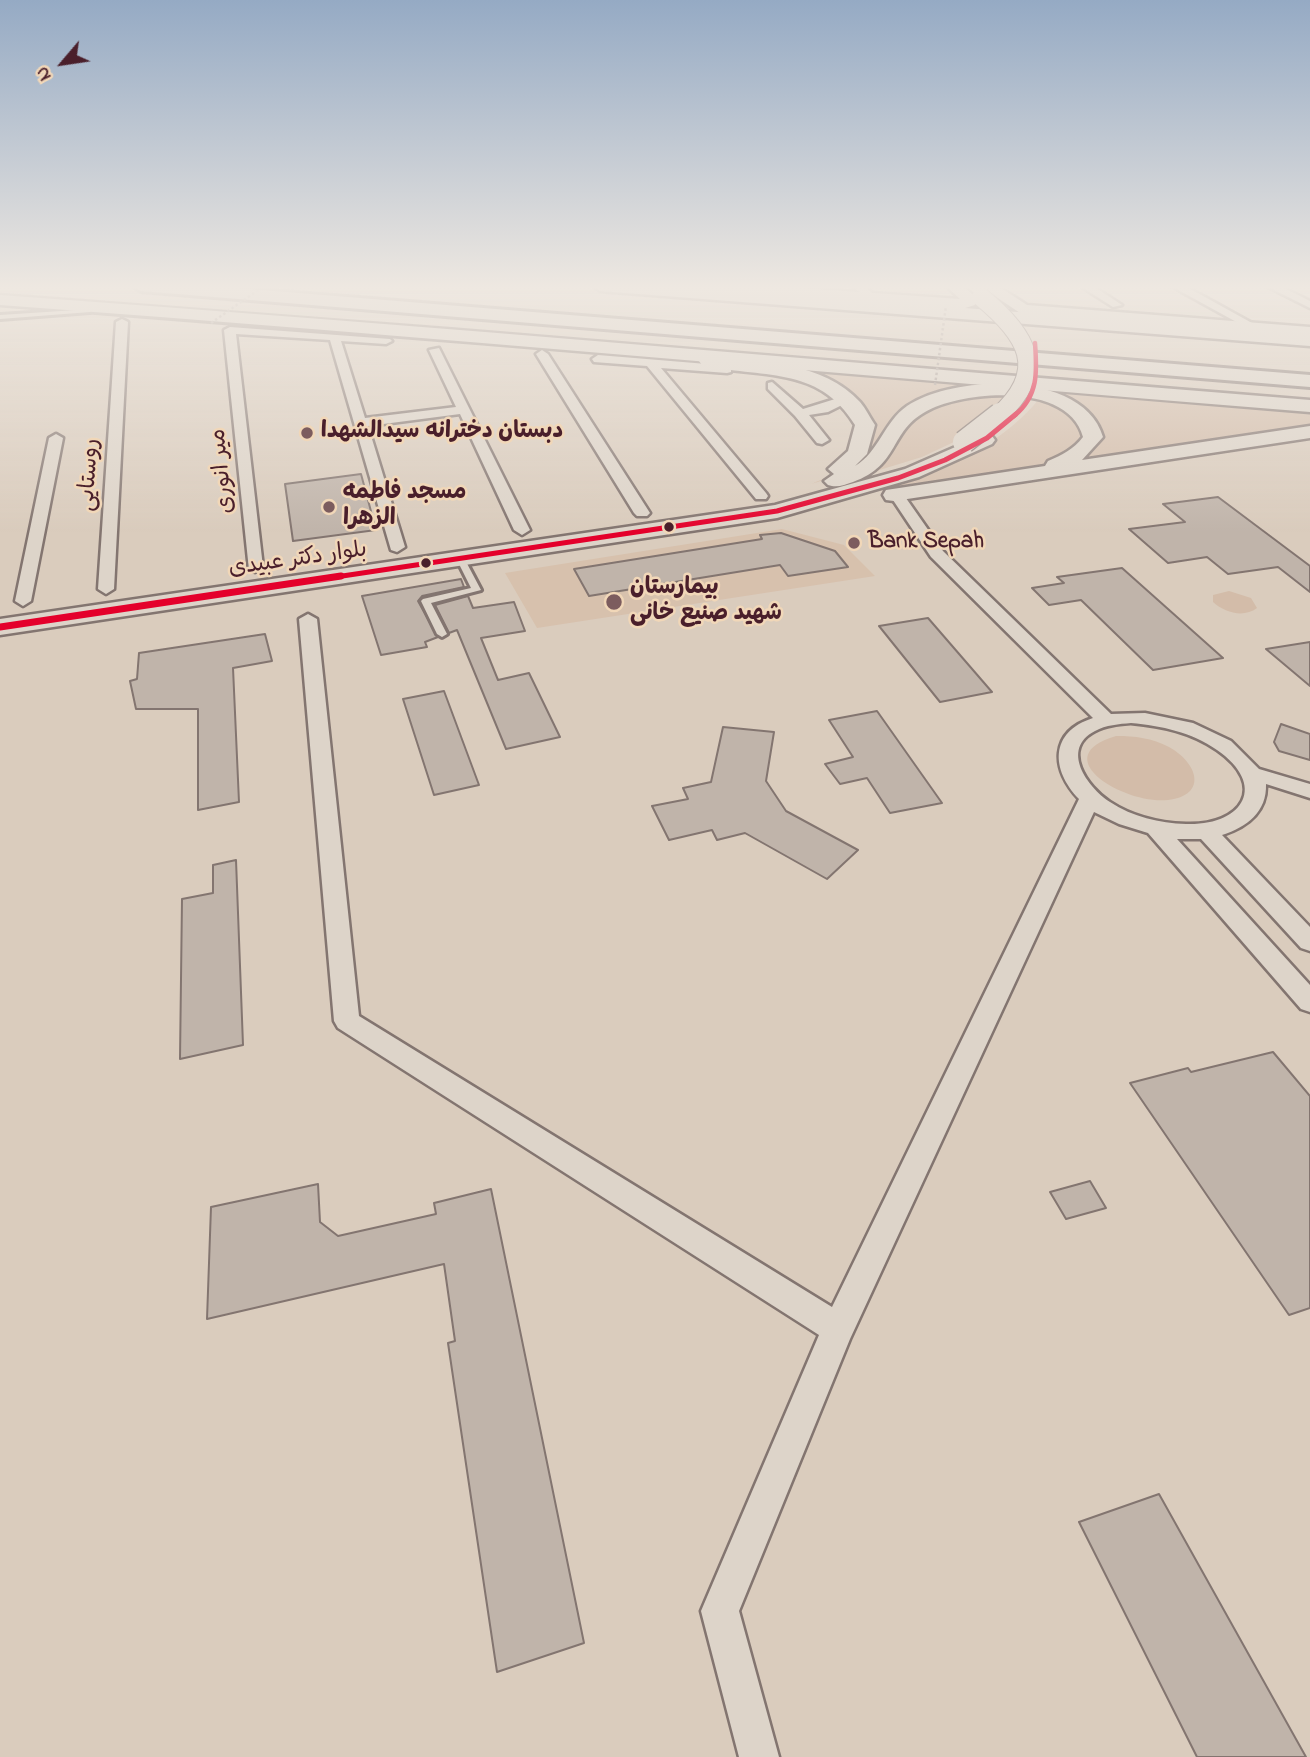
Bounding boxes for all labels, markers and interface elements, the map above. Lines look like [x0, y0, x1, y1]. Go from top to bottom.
north arrow [28, 28, 98, 98]
text: N [29, 61, 59, 86]
place label: دبستان دخترانه سیدالشهدا [321, 419, 563, 447]
marker: دبستان دخترانه سیدالشهدا [299, 425, 315, 441]
street label: میر انوری [206, 427, 242, 515]
street label: روستایی [75, 437, 107, 513]
place label: مسجد فاطمه الزهرا [343, 480, 466, 534]
marker: مسجد فاطمه الزهرا [321, 499, 337, 515]
unlabelled marker [662, 520, 676, 534]
place label: Bank Sepah [868, 529, 984, 557]
marker: Bank Sepah [846, 535, 862, 551]
street label: بلوار دکتر عبیدی [227, 538, 369, 584]
unlabelled marker [419, 556, 433, 570]
place label: بیمارستان شهید صنیع خانی [630, 575, 782, 629]
marker: بیمارستان شهید صنیع خانی [604, 592, 624, 612]

